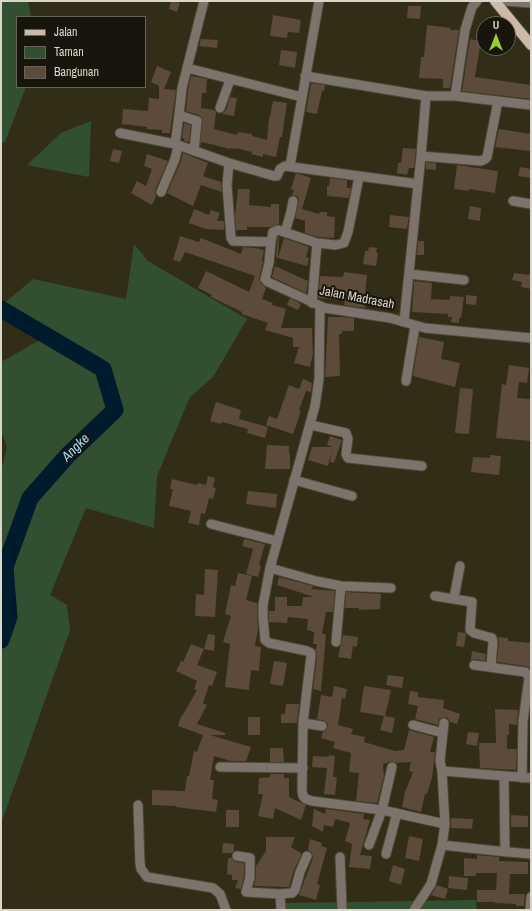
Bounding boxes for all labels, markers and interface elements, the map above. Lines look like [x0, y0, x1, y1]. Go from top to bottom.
legend [16, 16, 146, 88]
north arrow [476, 16, 516, 56]
text: U [493, 18, 499, 32]
text: Jalan [54, 24, 78, 40]
text: Taman [54, 44, 84, 60]
text: Bangunan [54, 64, 99, 80]
street label: Jalan Madrasah [318, 283, 396, 313]
water label: Angke [59, 431, 93, 465]

